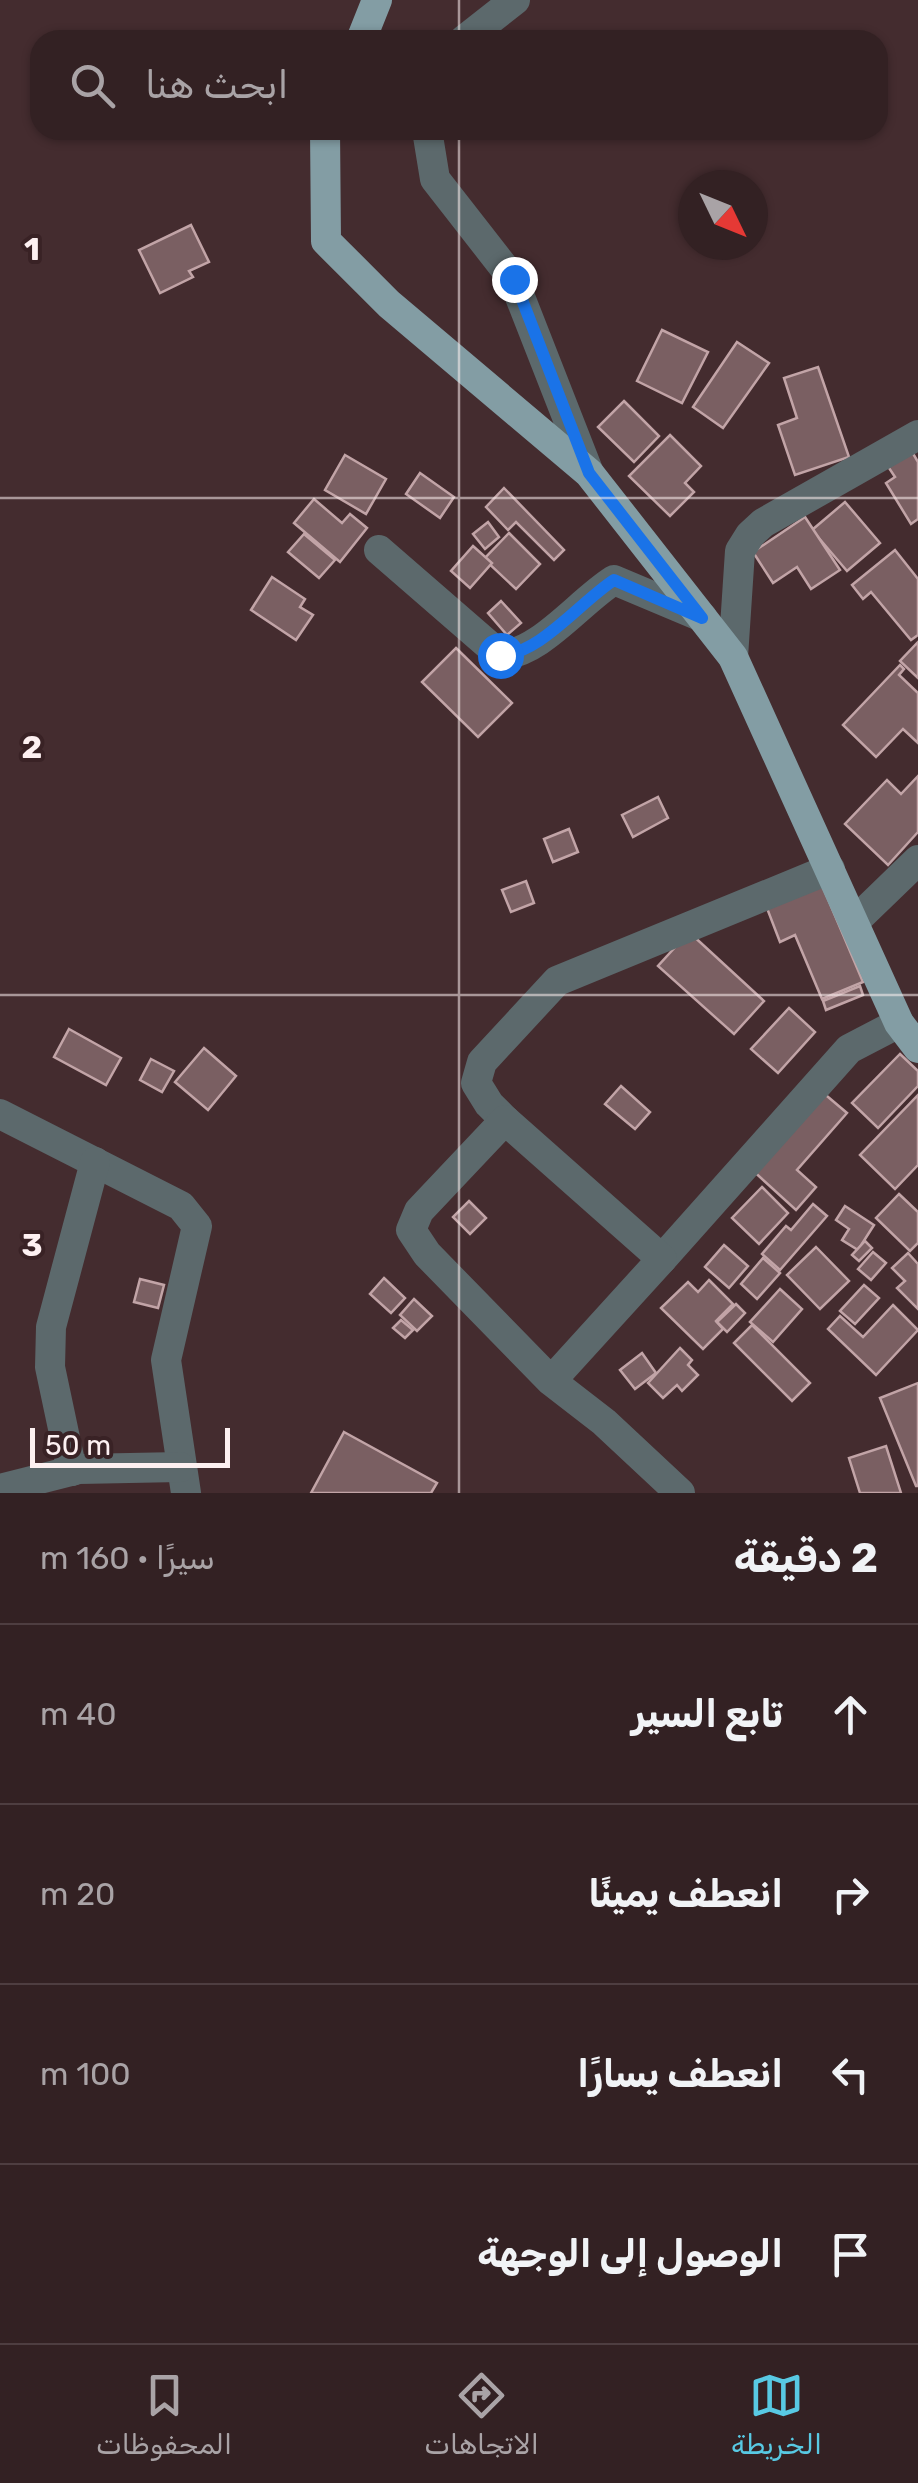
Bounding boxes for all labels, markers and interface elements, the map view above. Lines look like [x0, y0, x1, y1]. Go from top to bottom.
search box [30, 30, 888, 140]
icon: search [65, 58, 120, 113]
text: ابحث هنا [145, 62, 288, 108]
north arrow [678, 170, 768, 260]
text: 1 [24, 230, 40, 268]
route end [492, 257, 538, 303]
route start [478, 633, 524, 679]
text: 2 [22, 728, 42, 766]
text: 3 [21, 1226, 43, 1264]
scale bar [30, 1423, 230, 1468]
text: 50 m [45, 1429, 111, 1462]
text: 2 دقيقة [734, 1533, 878, 1583]
text: سيرًا · 160 m [40, 1539, 215, 1577]
icon: ahead [823, 1687, 878, 1742]
text: تابع السير [631, 1691, 783, 1737]
text: 40 m [40, 1695, 117, 1733]
icon: right [823, 1867, 878, 1922]
text: انعطف يمينًا [588, 1871, 783, 1917]
text: 20 m [40, 1875, 115, 1913]
icon: left [823, 2047, 878, 2102]
text: انعطف يسارًا [577, 2051, 783, 2097]
text: 100 m [40, 2055, 131, 2093]
icon: arrive [823, 2227, 878, 2282]
text: الوصول إلى الوجهة [477, 2231, 783, 2277]
tab: المحفوظات [96, 2368, 232, 2461]
tab: الاتجاهات [424, 2368, 539, 2461]
tab: الخريطة [731, 2368, 822, 2461]

